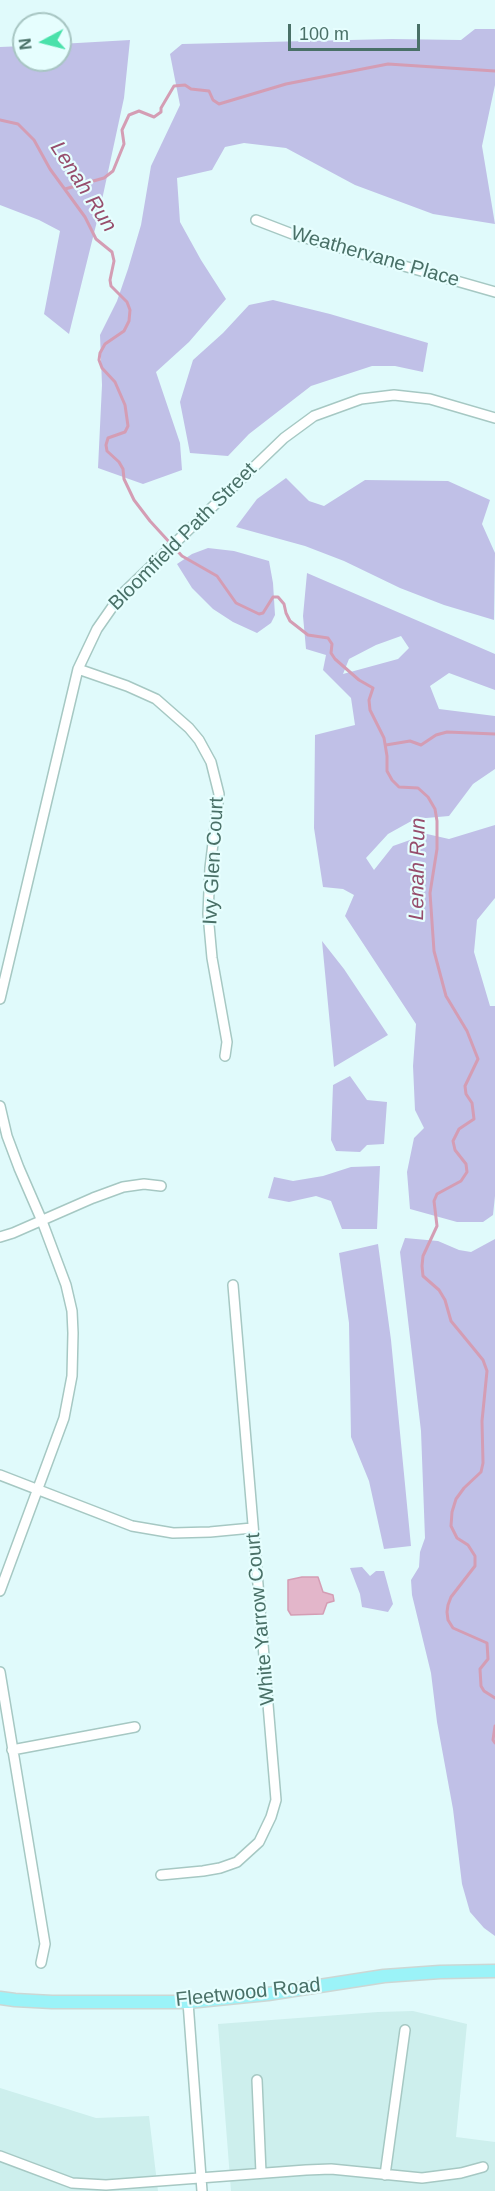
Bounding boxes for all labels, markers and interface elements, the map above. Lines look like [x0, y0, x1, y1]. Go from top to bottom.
north arrow [12, 12, 72, 72]
scale bar [291, 12, 423, 50]
text: 100 m [299, 24, 349, 44]
text: N [16, 37, 35, 51]
water label: Lenah Run [44, 137, 122, 237]
street label: Weathervane Place [288, 221, 462, 293]
street label: Bloomfield Path Street [104, 458, 262, 616]
street label: Ivy Glen Court [199, 797, 229, 925]
water label: Lenah Run [405, 817, 431, 921]
street label: White Yarrow Court [242, 1532, 280, 1706]
street label: Fleetwood Road [174, 1973, 322, 2013]

